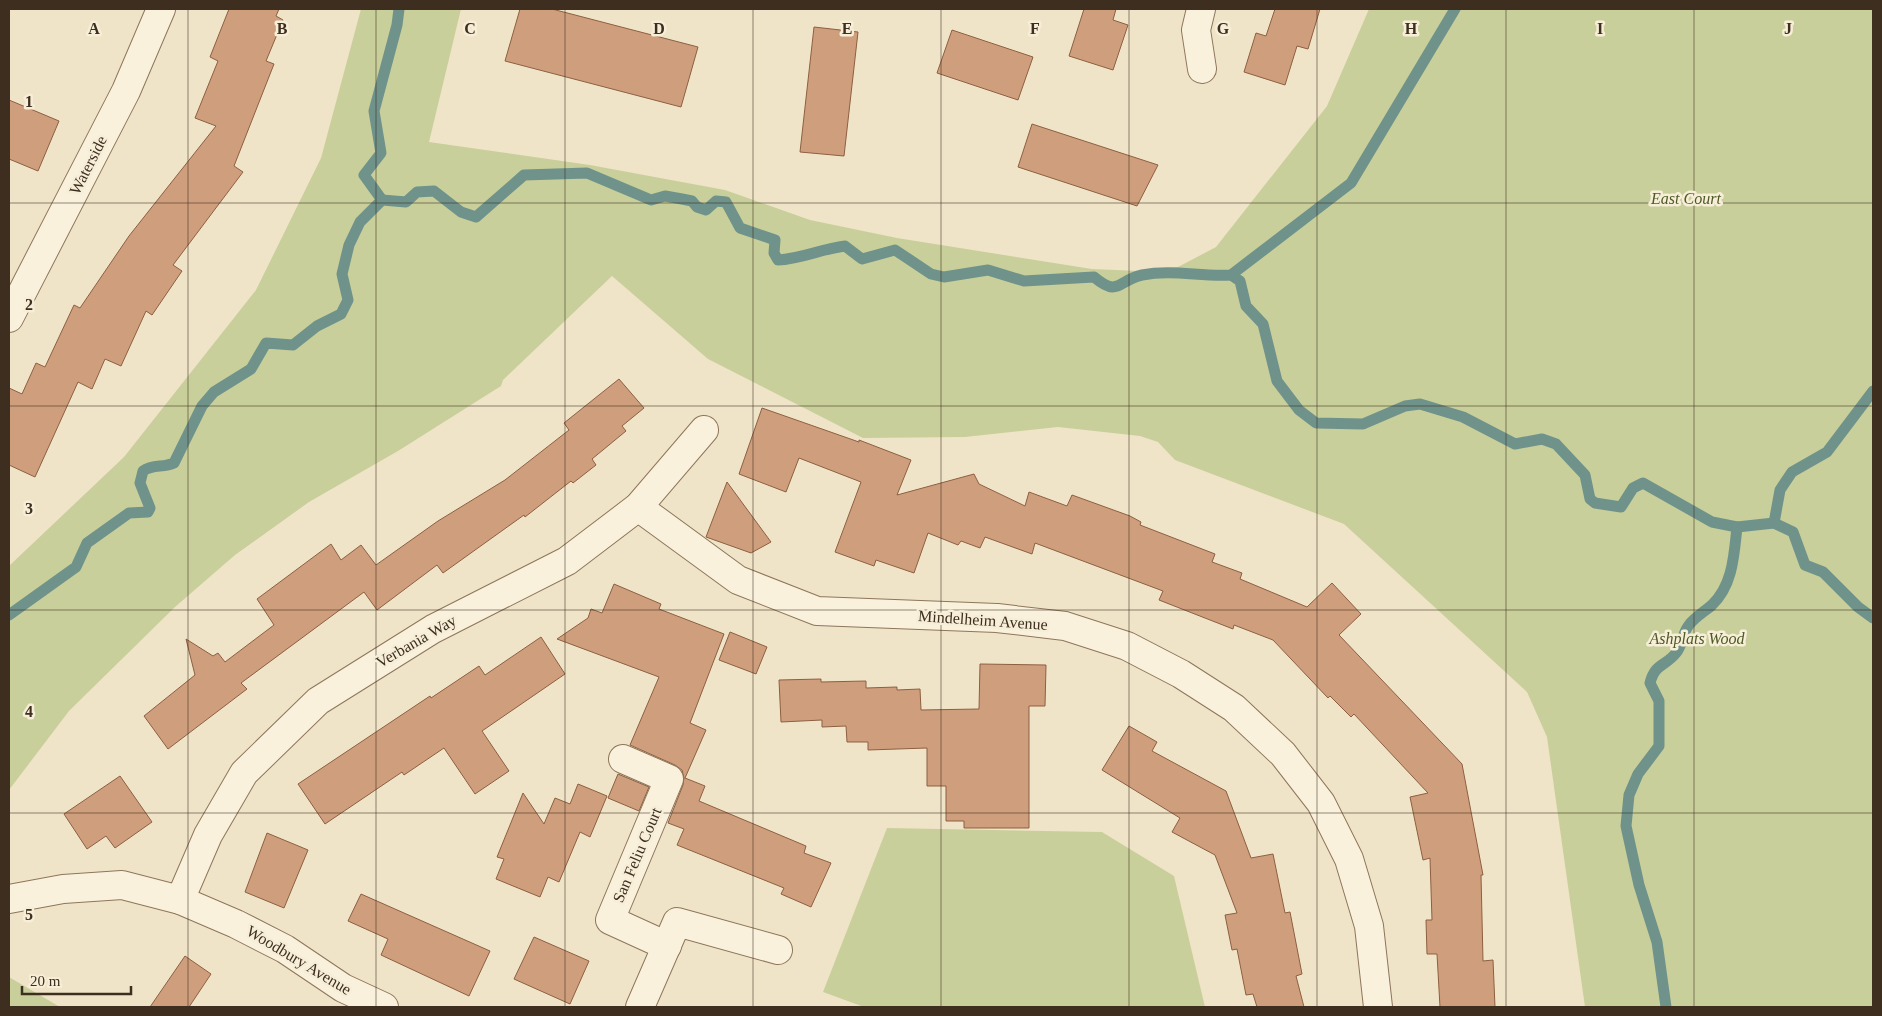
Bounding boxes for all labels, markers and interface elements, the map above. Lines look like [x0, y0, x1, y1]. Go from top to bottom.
text: A [88, 20, 100, 37]
text: B [277, 20, 288, 37]
text: C [464, 20, 476, 37]
text: D [653, 20, 665, 37]
text: E [842, 20, 852, 37]
text: F [1030, 20, 1040, 37]
text: G [1217, 20, 1230, 37]
text: H [1405, 20, 1418, 37]
text: I [1597, 20, 1603, 37]
text: J [1784, 20, 1792, 37]
text: 1 [25, 93, 33, 110]
street label: Waterside [66, 133, 110, 197]
park label: East Court [1650, 190, 1721, 207]
text: 2 [25, 296, 33, 313]
text: 3 [25, 500, 33, 517]
street label: Mindelheim Avenue [918, 607, 1048, 633]
street label: Verbania Way [373, 611, 460, 672]
park label: Ashplats Wood [1649, 630, 1745, 648]
text: 4 [25, 703, 33, 720]
street label: San Feliu Court [609, 805, 665, 905]
text: 5 [25, 906, 33, 923]
street label: Woodbury Avenue [243, 922, 354, 999]
scale bar [22, 964, 131, 996]
text: 20 m [30, 973, 61, 989]

